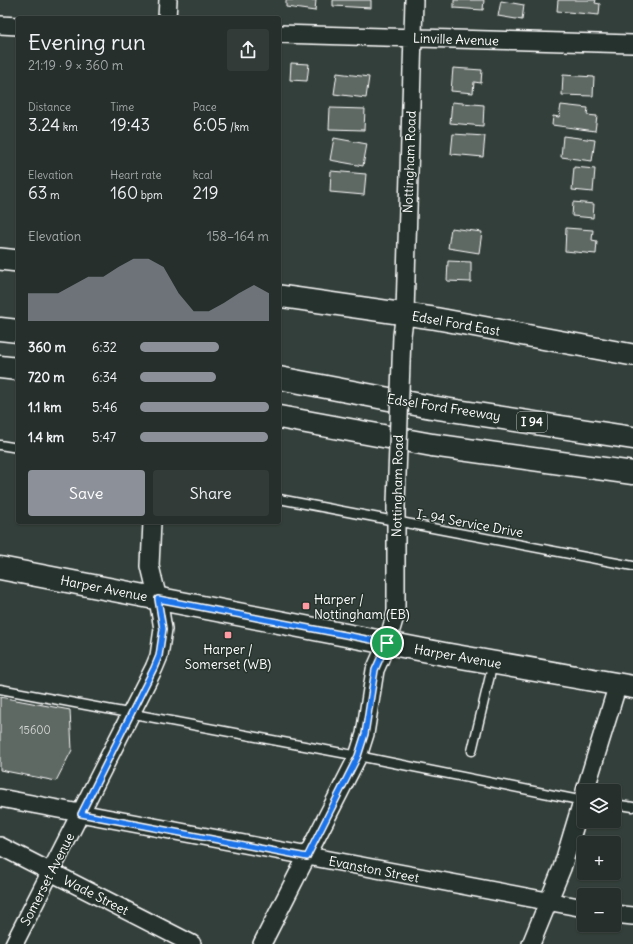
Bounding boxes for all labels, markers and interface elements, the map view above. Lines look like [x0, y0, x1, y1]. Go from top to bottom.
text: Evening run [28, 28, 146, 56]
button: share [227, 29, 269, 71]
street label: Linville Avenue [413, 30, 499, 49]
text: 21:19 · 9 × 360 m [28, 57, 123, 74]
text: Distance [28, 100, 71, 114]
text: Time [110, 100, 134, 114]
text: Pace [193, 100, 217, 114]
street label: Nottingham Road [399, 110, 420, 214]
text: 3.24 [28, 114, 60, 136]
text: 19:43 [110, 114, 150, 136]
text: 6:05 [193, 114, 227, 136]
text: km [60, 120, 78, 134]
text: /km [227, 120, 249, 134]
text: Elevation [28, 168, 73, 182]
text: Heart rate [110, 168, 161, 182]
text: kcal [193, 168, 212, 182]
text: 63 [28, 182, 47, 204]
text: 160 [110, 182, 138, 204]
text: 219 [193, 182, 219, 204]
text: m [47, 188, 60, 202]
text: bpm [138, 188, 163, 202]
text: Elevation [28, 228, 81, 245]
text: 158–164 m [207, 228, 269, 245]
street label: Edsel Ford East [411, 307, 502, 340]
text: 360 m [28, 339, 66, 356]
text: 6:32 [92, 339, 117, 356]
text: 720 m [28, 369, 65, 386]
text: 6:34 [92, 369, 117, 386]
street label: Edsel Ford Freeway [386, 390, 502, 425]
text: 1.1 km [28, 399, 62, 416]
text: 5:46 [92, 399, 117, 416]
road number: I 94 [517, 412, 547, 432]
text: 1.4 km [28, 429, 64, 446]
text: 5:47 [92, 429, 116, 446]
street label: Nottingham Road [388, 434, 407, 537]
button: Save [28, 470, 145, 516]
button: Share [153, 470, 269, 516]
street label: I- 94 Service Drive [415, 506, 525, 541]
street label: Harper Avenue [59, 572, 149, 605]
place label: Harper / Nottingham (EB) [314, 591, 410, 623]
marker: Harper / Nottingham (EB) [301, 601, 311, 611]
pin [370, 626, 404, 660]
marker: Harper / Somerset (WB) [223, 630, 233, 640]
icon: arrive [376, 632, 398, 654]
street label: Harper Avenue [413, 640, 503, 673]
place label: Harper / Somerset (WB) [185, 641, 271, 673]
house number: 15600 [19, 723, 51, 737]
map controls [577, 784, 621, 932]
button: layers [577, 784, 621, 828]
street label: Somerset Avenue [17, 830, 78, 929]
button: + [577, 836, 621, 880]
street label: Evanston Street [327, 852, 421, 887]
street label: Wade Street [60, 872, 132, 919]
button: − [577, 888, 621, 932]

